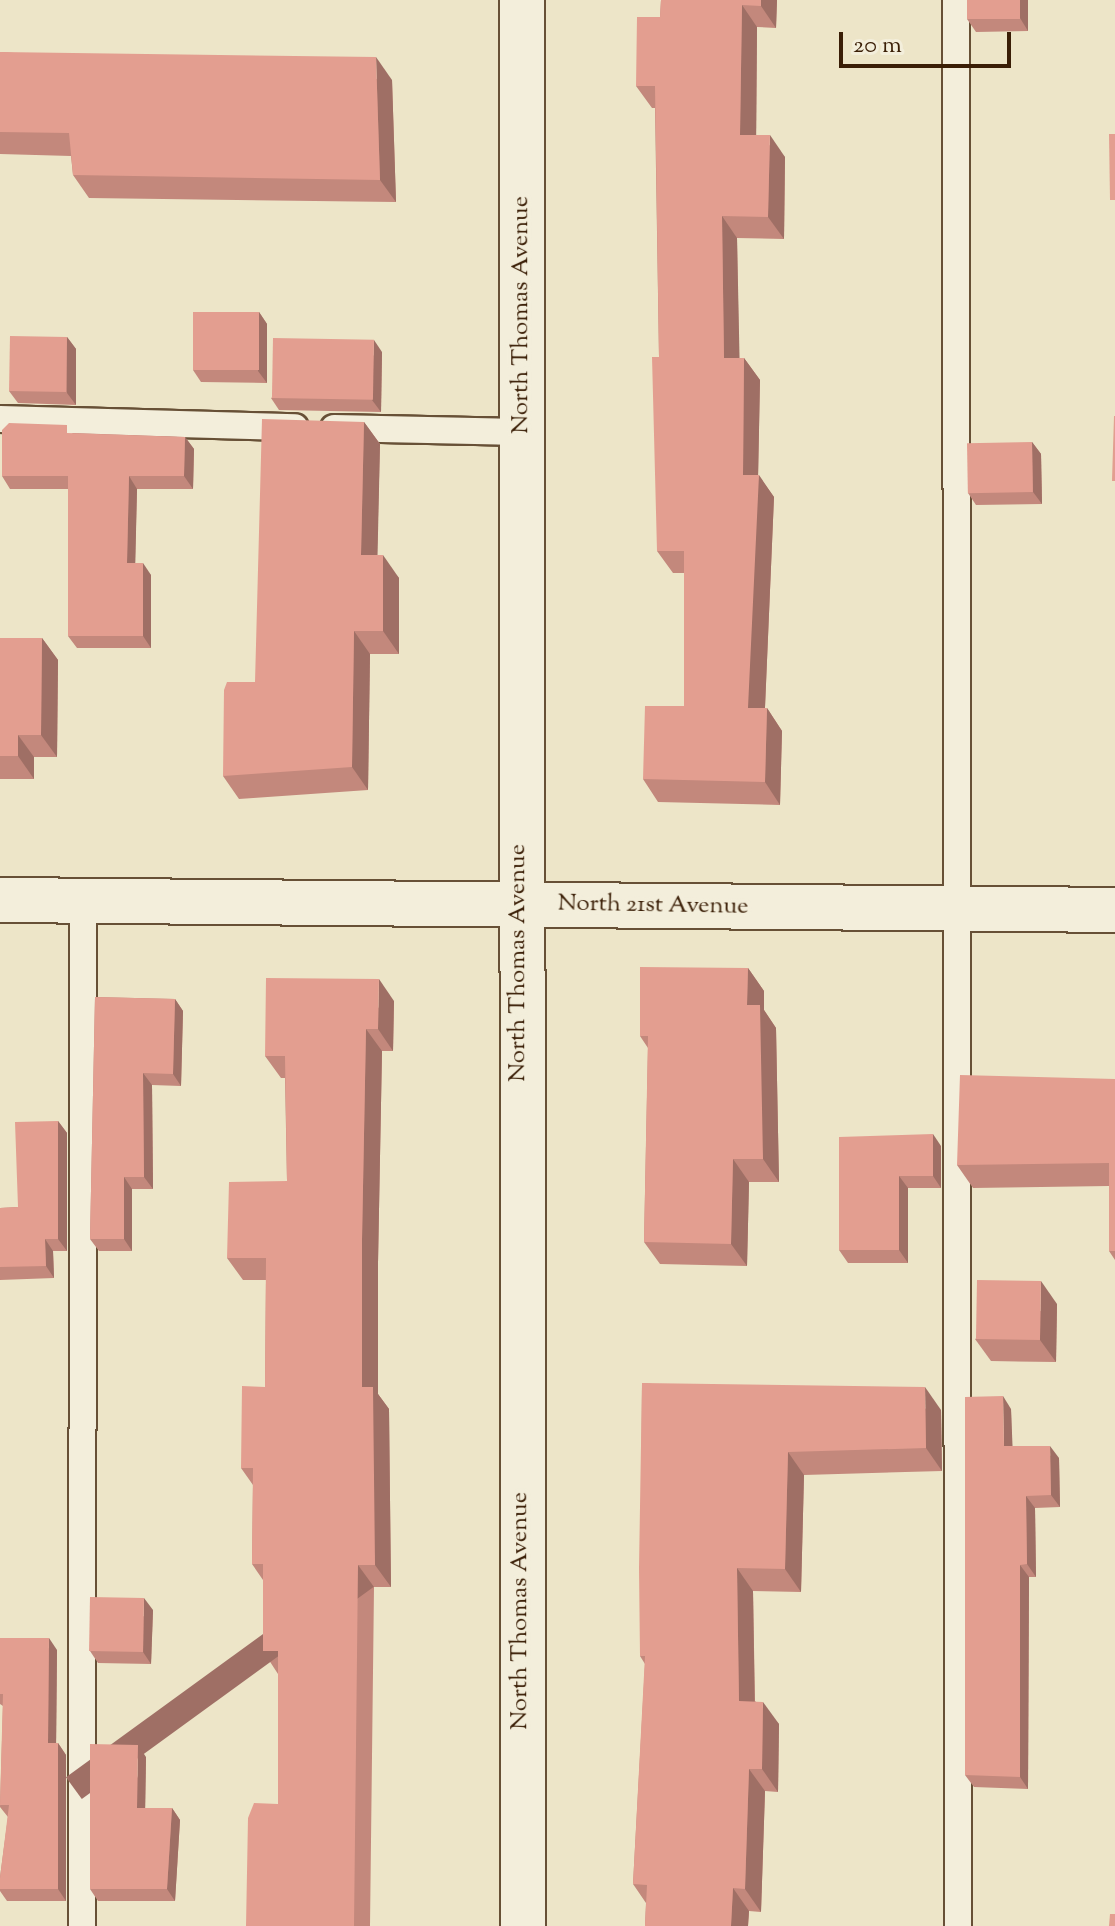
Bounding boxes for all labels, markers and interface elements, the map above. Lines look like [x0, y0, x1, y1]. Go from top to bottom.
scale bar [843, 16, 1015, 66]
text: 20 m [853, 29, 902, 63]
street label: North Thomas Avenue [508, 196, 536, 434]
street label: North Thomas Avenue [505, 844, 533, 1082]
street label: North 21st Avenue [557, 890, 749, 922]
street label: North Thomas Avenue [507, 1492, 535, 1730]

